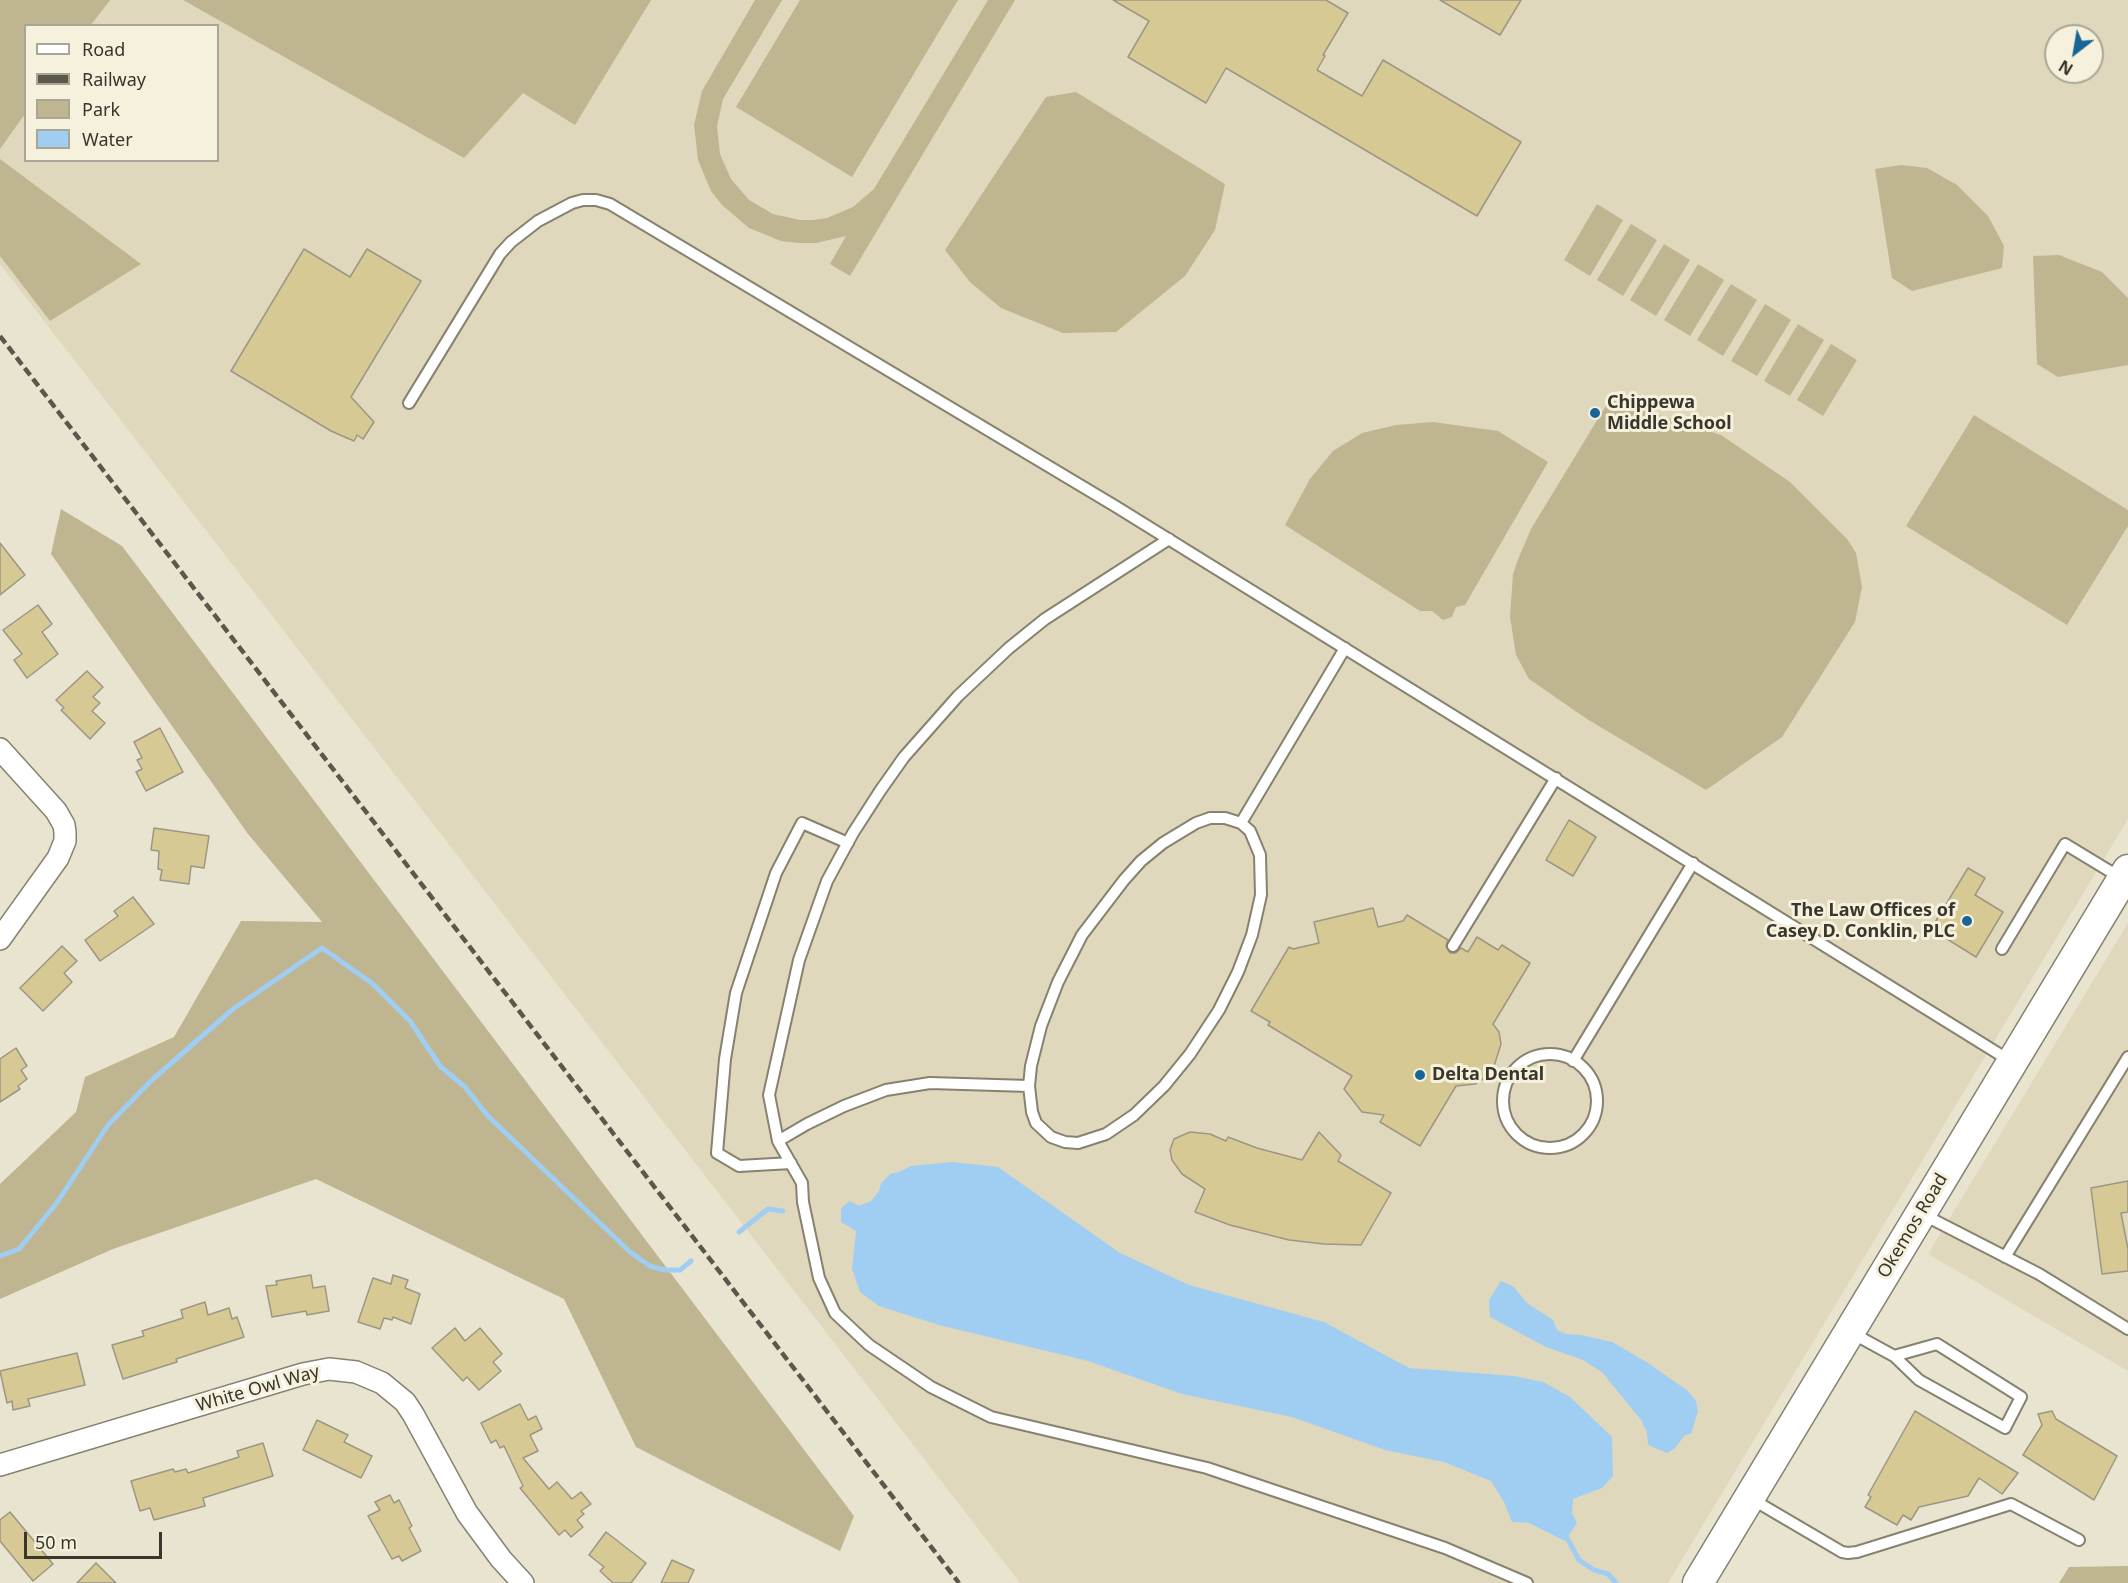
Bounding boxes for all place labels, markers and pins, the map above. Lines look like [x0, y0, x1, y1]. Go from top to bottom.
place label: Chippewa Middle School [1607, 392, 1732, 434]
marker: Chippewa Middle School [1588, 406, 1602, 420]
place label: The Law Offices of Casey D. Conklin, PLC [1766, 900, 1955, 942]
marker: The Law Offices of Casey D. Conklin, PLC [1960, 914, 1974, 928]
place label: Delta Dental [1432, 1064, 1544, 1086]
marker: Delta Dental [1413, 1068, 1427, 1082]

